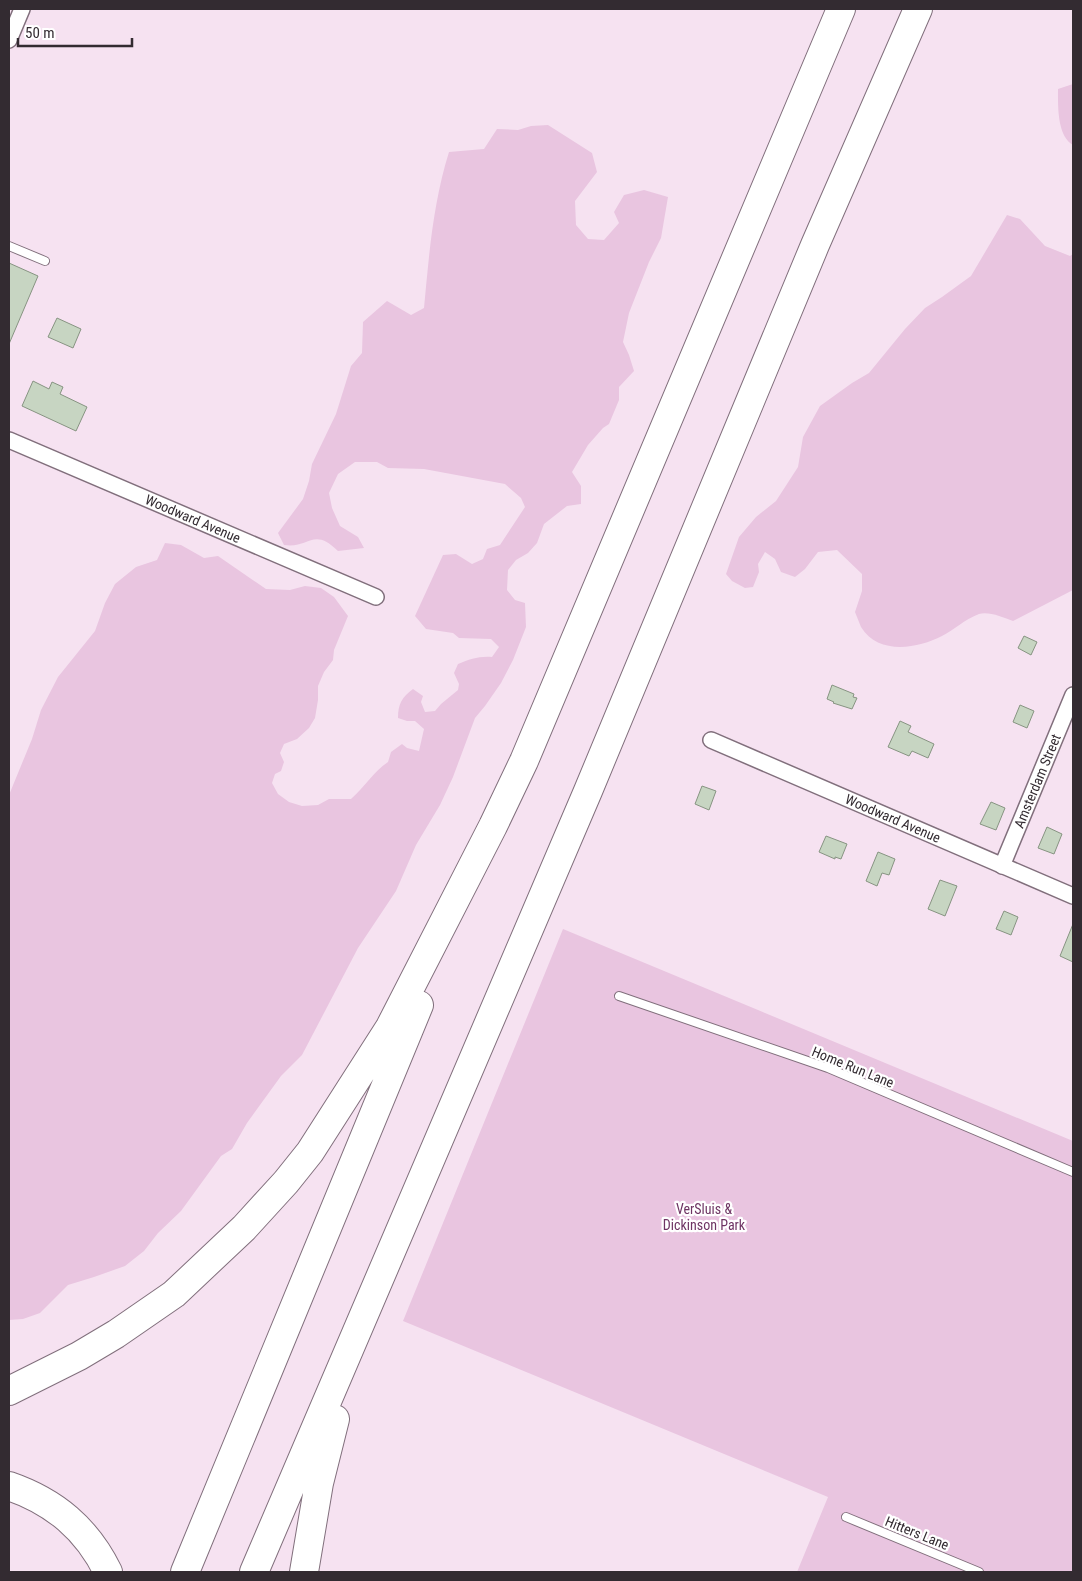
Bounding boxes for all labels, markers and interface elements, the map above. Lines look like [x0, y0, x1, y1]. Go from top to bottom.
scale bar [18, 15, 131, 47]
text: 50 m [25, 24, 55, 42]
street label: Woodward Avenue [143, 491, 243, 546]
street label: Amsterdam Street [1011, 732, 1064, 830]
street label: Woodward Avenue [843, 791, 943, 846]
street label: Home Run Lane [810, 1043, 897, 1091]
park label: VerSluis & Dickinson Park [663, 1201, 746, 1233]
street label: Hitters Lane [883, 1513, 952, 1553]

